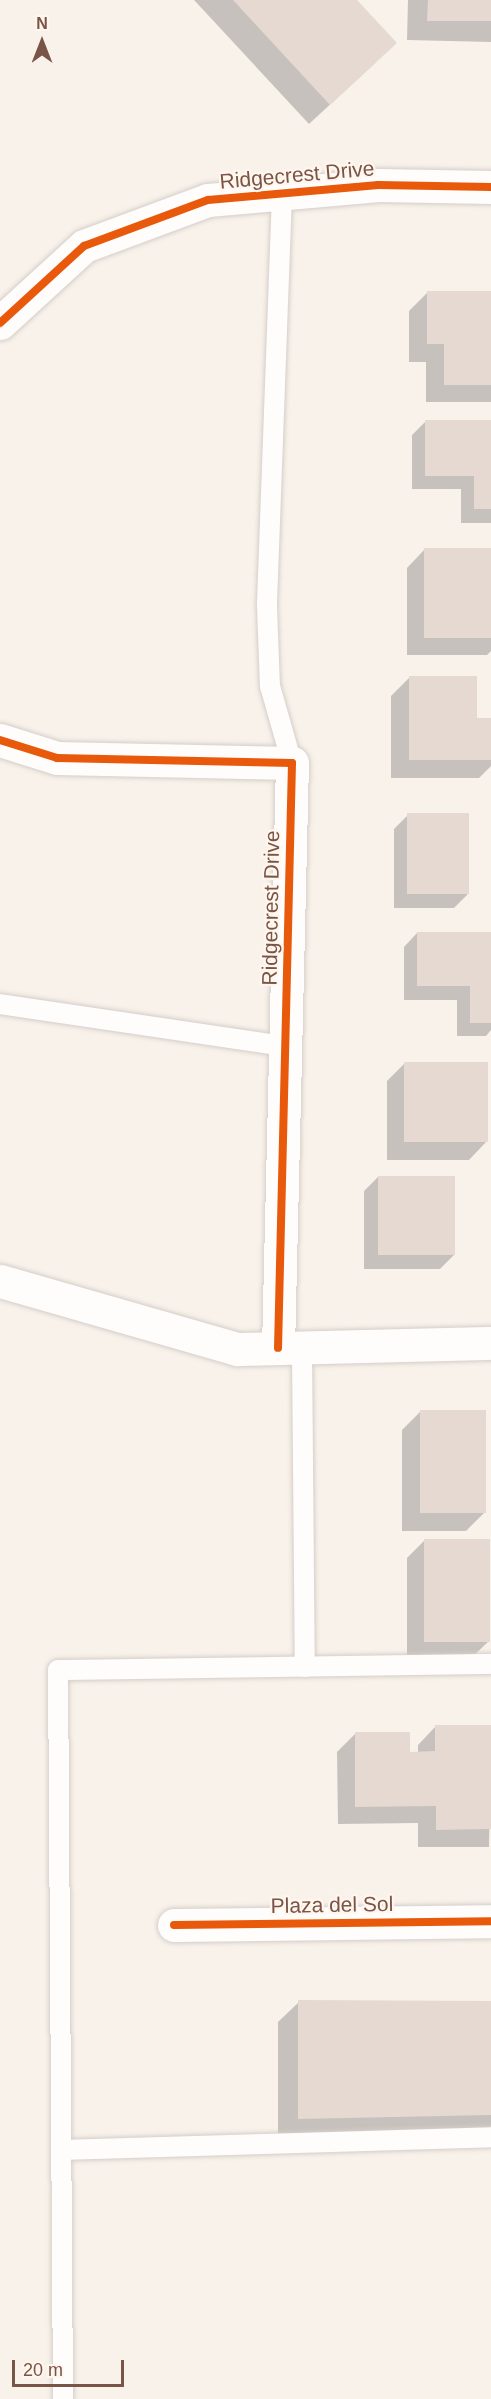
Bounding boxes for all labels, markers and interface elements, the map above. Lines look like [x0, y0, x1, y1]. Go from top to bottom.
north arrow [12, 12, 72, 72]
text: N [36, 15, 48, 32]
street label: Ridgecrest Drive [219, 156, 375, 194]
street label: Ridgecrest Drive [257, 830, 285, 986]
street label: Plaza del Sol [271, 1891, 393, 1919]
scale bar [15, 2348, 128, 2386]
text: 20 m [23, 2360, 63, 2380]

